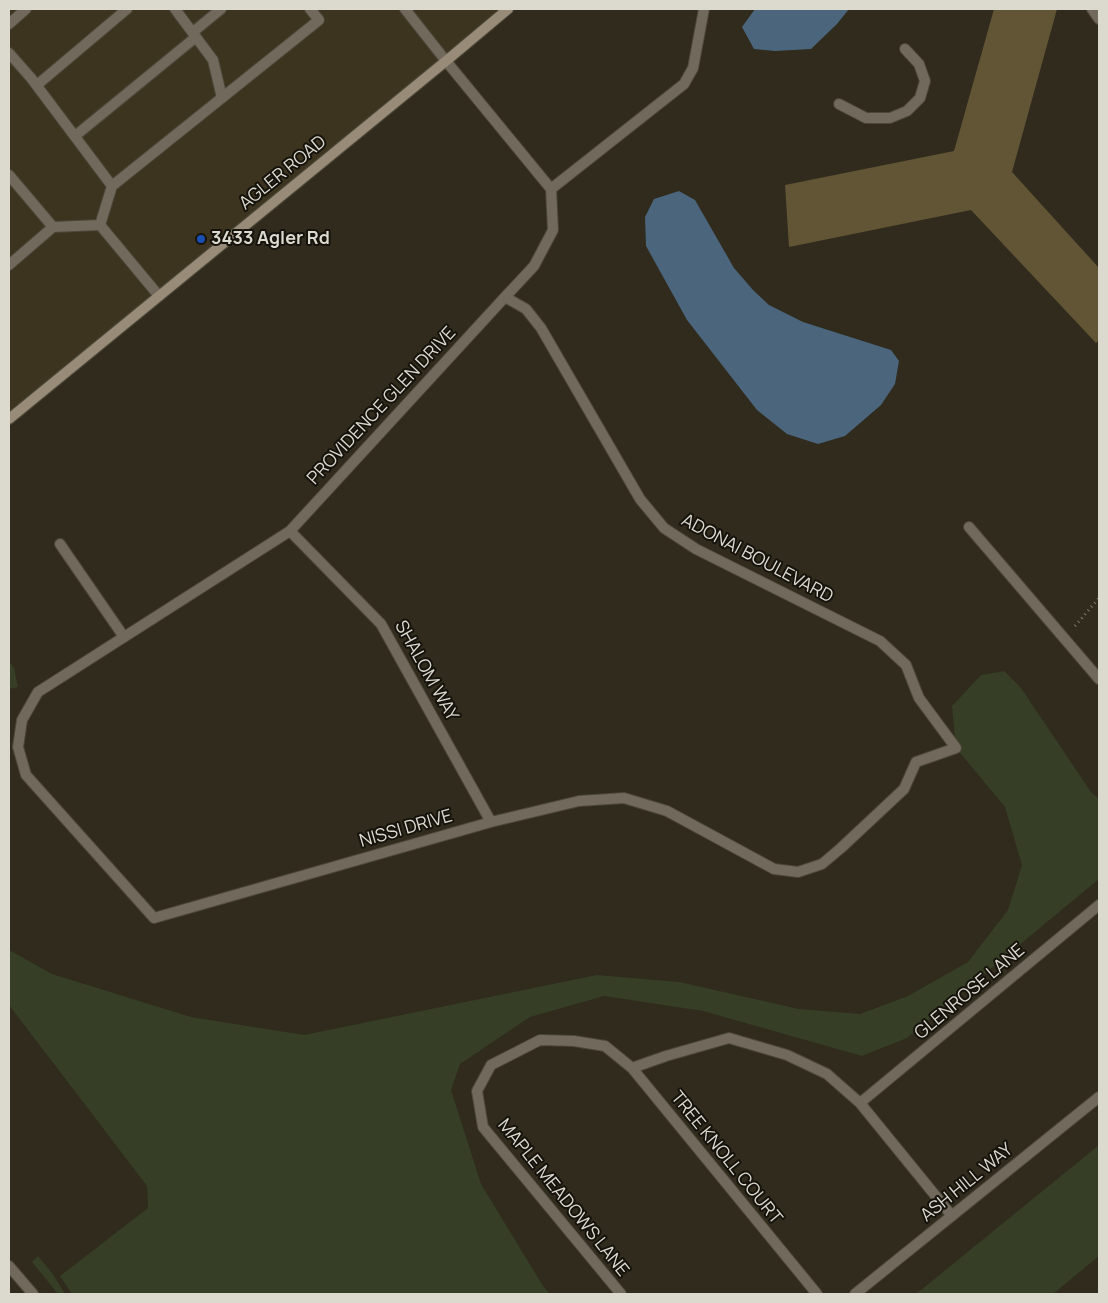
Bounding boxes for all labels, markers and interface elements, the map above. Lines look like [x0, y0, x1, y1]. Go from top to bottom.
street label: AGLER ROAD [235, 131, 331, 215]
place label: 3433 Agler Rd [211, 228, 330, 250]
marker: 3433 Agler Rd [195, 233, 207, 245]
street label: PROVIDENCE GLEN DRIVE [303, 323, 461, 489]
street label: ADONAI BOULEVARD [677, 510, 837, 608]
street label: SHALOM WAY [390, 617, 462, 725]
street label: NISSI DRIVE [357, 805, 455, 853]
street label: GLENROSE LANE [911, 940, 1029, 1044]
street label: TREE KNOLL COURT [666, 1087, 786, 1229]
street label: MAPLE MEADOWS LANE [493, 1115, 633, 1281]
street label: ASH HILL WAY [916, 1139, 1018, 1227]

